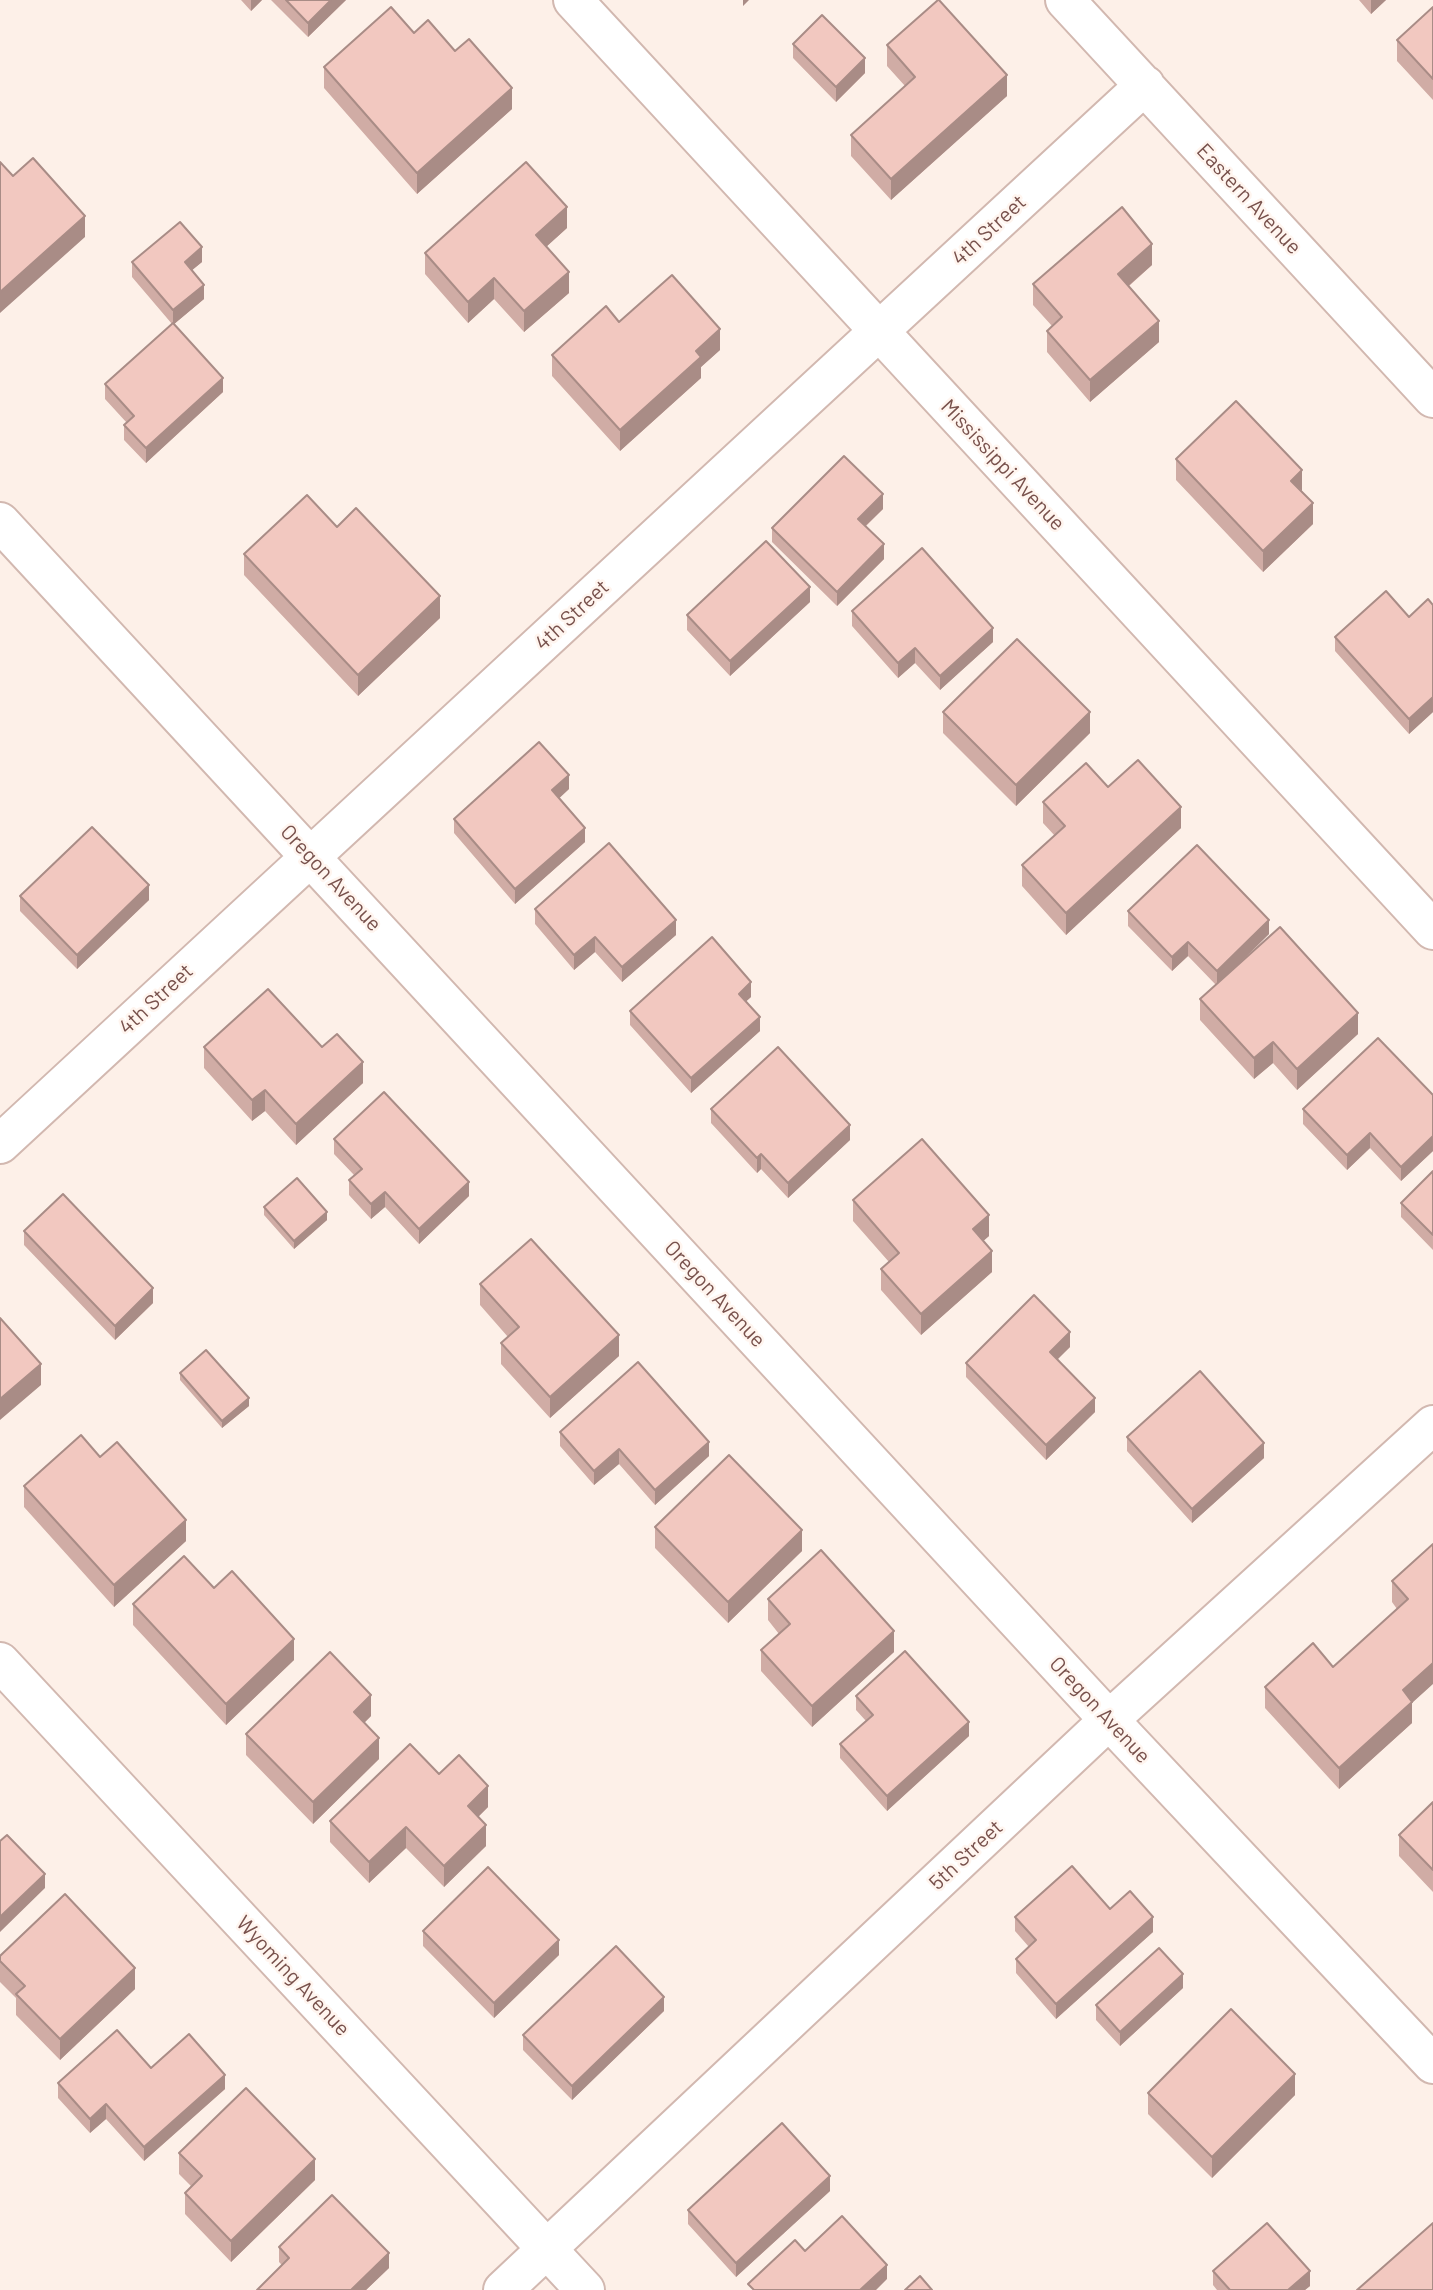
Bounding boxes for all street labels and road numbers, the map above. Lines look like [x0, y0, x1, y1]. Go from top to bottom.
street label: Eastern Avenue [1191, 139, 1307, 259]
street label: 4th Street [947, 189, 1031, 271]
street label: Mississippi Avenue [936, 394, 1070, 536]
street label: 4th Street [530, 574, 614, 656]
street label: Oregon Avenue [275, 819, 387, 937]
street label: 4th Street [114, 958, 198, 1040]
street label: Oregon Avenue [659, 1235, 771, 1353]
street label: Oregon Avenue [1044, 1651, 1156, 1769]
street label: 5th Street [924, 1815, 1008, 1895]
street label: Wyoming Avenue [231, 1911, 355, 2041]

